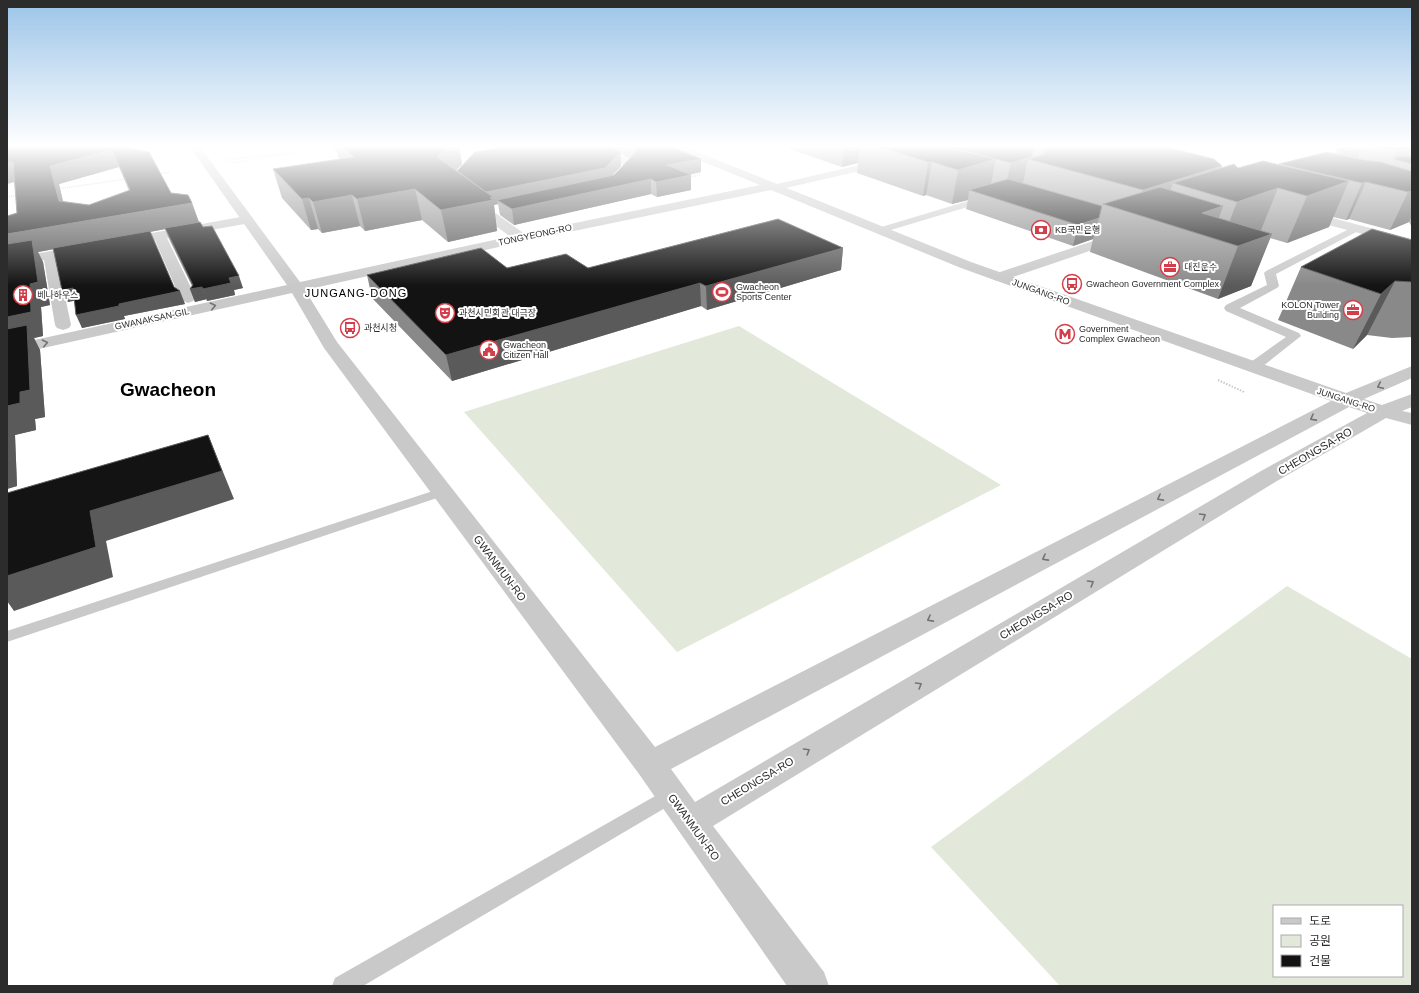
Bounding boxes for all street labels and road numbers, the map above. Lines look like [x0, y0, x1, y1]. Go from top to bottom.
street label: TONGYEONG-RO [497, 222, 573, 248]
street label: JUNGANG-RO [1011, 277, 1071, 307]
street label: GWANAKSAN-GIL [114, 306, 190, 332]
street label: JUNGANG-RO [1316, 386, 1376, 414]
street label: CHEONGSA-RO [1276, 425, 1354, 477]
street label: GWANMUN-RO [471, 533, 529, 604]
street label: CHEONGSA-RO [997, 588, 1075, 642]
street label: CHEONGSA-RO [718, 754, 796, 808]
street label: GWANMUN-RO [666, 792, 722, 863]

